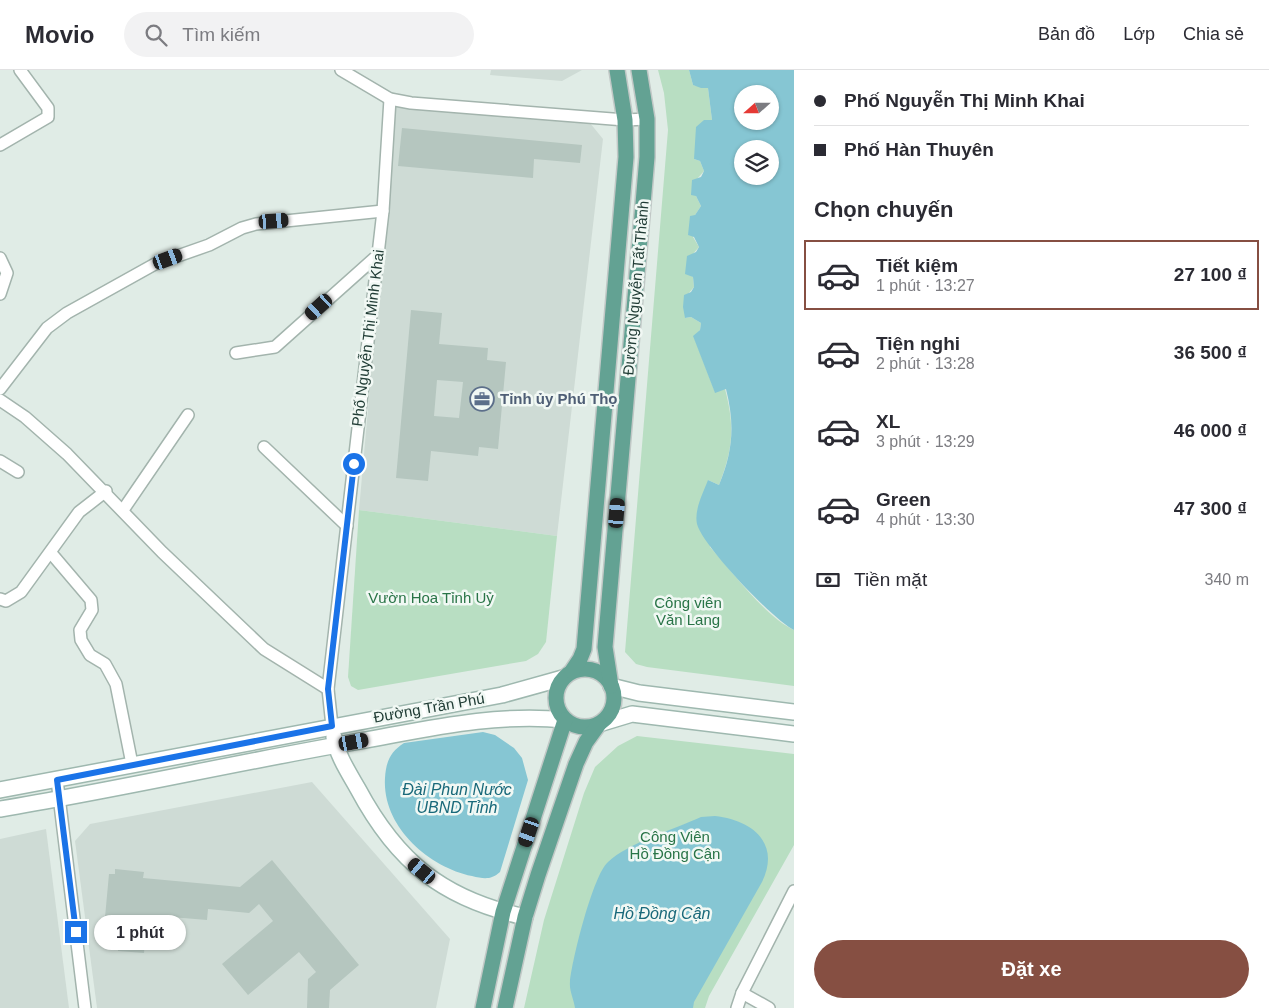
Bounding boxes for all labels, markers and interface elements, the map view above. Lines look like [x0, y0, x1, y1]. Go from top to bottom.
search box [124, 12, 474, 57]
text: Movio [25, 21, 94, 48]
icon: search [142, 21, 170, 49]
text: Tìm kiếm [182, 24, 260, 45]
text: Bản đồ [1038, 24, 1095, 44]
text: Lớp [1123, 24, 1155, 44]
text: Chia sẻ [1183, 24, 1244, 44]
north arrow [734, 85, 779, 130]
map controls [734, 85, 779, 185]
text: Phố Nguyễn Thị Minh Khai [844, 90, 1085, 111]
text: Phố Hàn Thuyên [844, 139, 994, 160]
button: layers [734, 140, 779, 185]
text: Chọn chuyến [814, 197, 953, 222]
street label: Đường Nguyễn Tất Thành [619, 200, 652, 376]
car [258, 212, 289, 230]
car [151, 247, 184, 271]
street label: Phố Nguyễn Thị Minh Khai [348, 248, 387, 427]
icon: car [816, 253, 861, 298]
text: Tiết kiệm [876, 255, 958, 276]
text: 27 100 ₫ [1174, 264, 1247, 285]
text: 1 phút · 13:27 [876, 277, 975, 294]
car [302, 291, 335, 323]
icon: car [816, 331, 861, 376]
text: Tiện nghi [876, 333, 960, 354]
text: 36 500 ₫ [1174, 342, 1247, 363]
text: 2 phút · 13:28 [876, 355, 975, 372]
office icon: Tỉnh ủy Phú Thọ [469, 386, 495, 412]
place label: Tỉnh ủy Phú Thọ [500, 390, 617, 407]
icon: car [816, 409, 861, 454]
text: XL [876, 411, 900, 432]
text: 46 000 ₫ [1174, 420, 1247, 441]
text: 3 phút · 13:29 [876, 433, 975, 450]
route start [343, 453, 365, 475]
icon: car [816, 487, 861, 532]
text: Green [876, 489, 931, 510]
car [608, 497, 625, 529]
text: 47 300 ₫ [1174, 498, 1247, 519]
text: 4 phút · 13:30 [876, 511, 975, 528]
icon: cash [814, 566, 842, 594]
text: Tiền mặt [854, 569, 927, 590]
text: 340 m [1205, 571, 1249, 588]
park label: Vườn Hoa Tỉnh Uỷ [368, 589, 494, 606]
park label: Công viên Văn Lang [654, 594, 722, 628]
street label: Đường Trần Phú [372, 689, 486, 726]
car [337, 732, 370, 752]
water label: Đài Phun Nước UBND Tỉnh [402, 781, 512, 816]
car [517, 815, 540, 849]
park label: Công Viên Hồ Đồng Cận [630, 828, 720, 862]
car [405, 856, 438, 886]
water label: Hồ Đồng Cận [614, 905, 711, 922]
callout: 1 phút [94, 914, 186, 950]
route end [65, 921, 87, 943]
text: 1 phút [116, 924, 164, 941]
button: Đặt xe [814, 940, 1249, 998]

